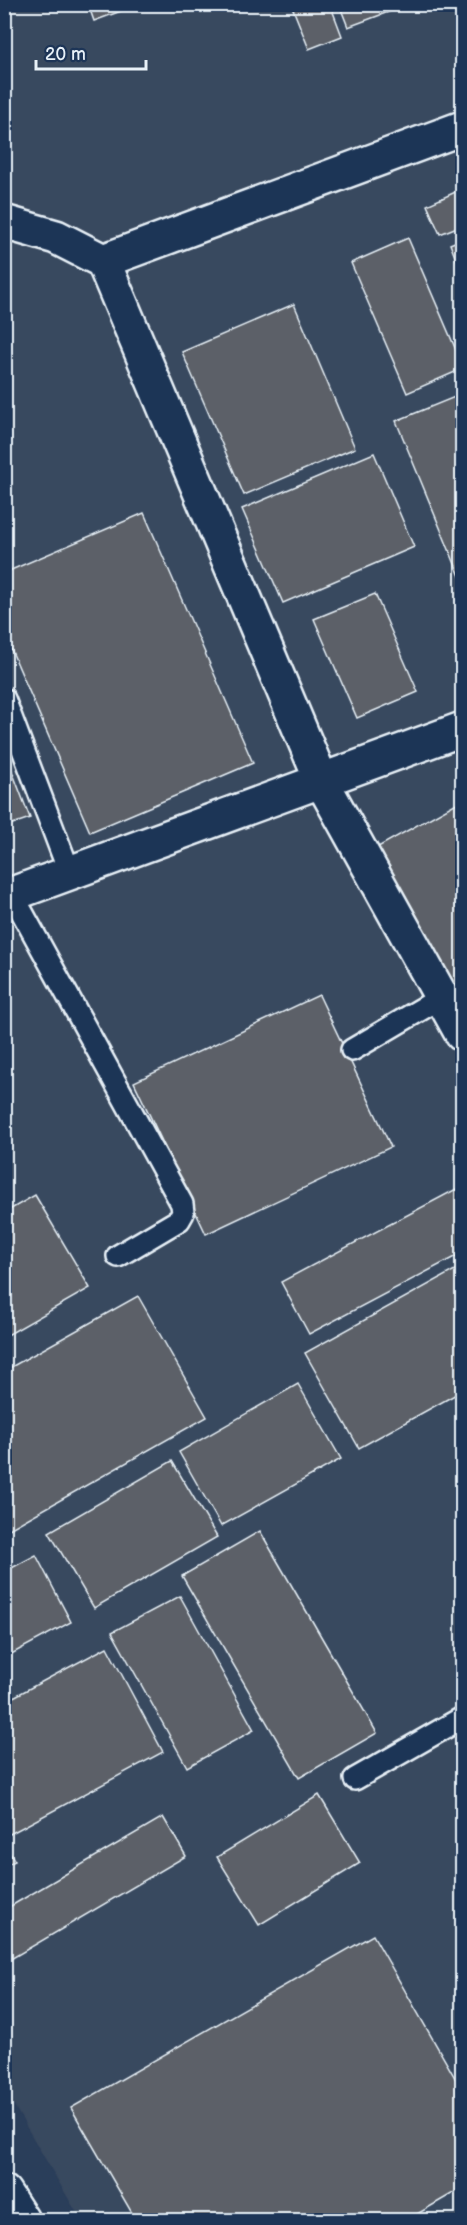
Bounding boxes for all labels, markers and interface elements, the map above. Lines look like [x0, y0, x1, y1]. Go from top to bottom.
scale bar [36, 33, 146, 71]
text: 20 m [45, 44, 86, 65]

